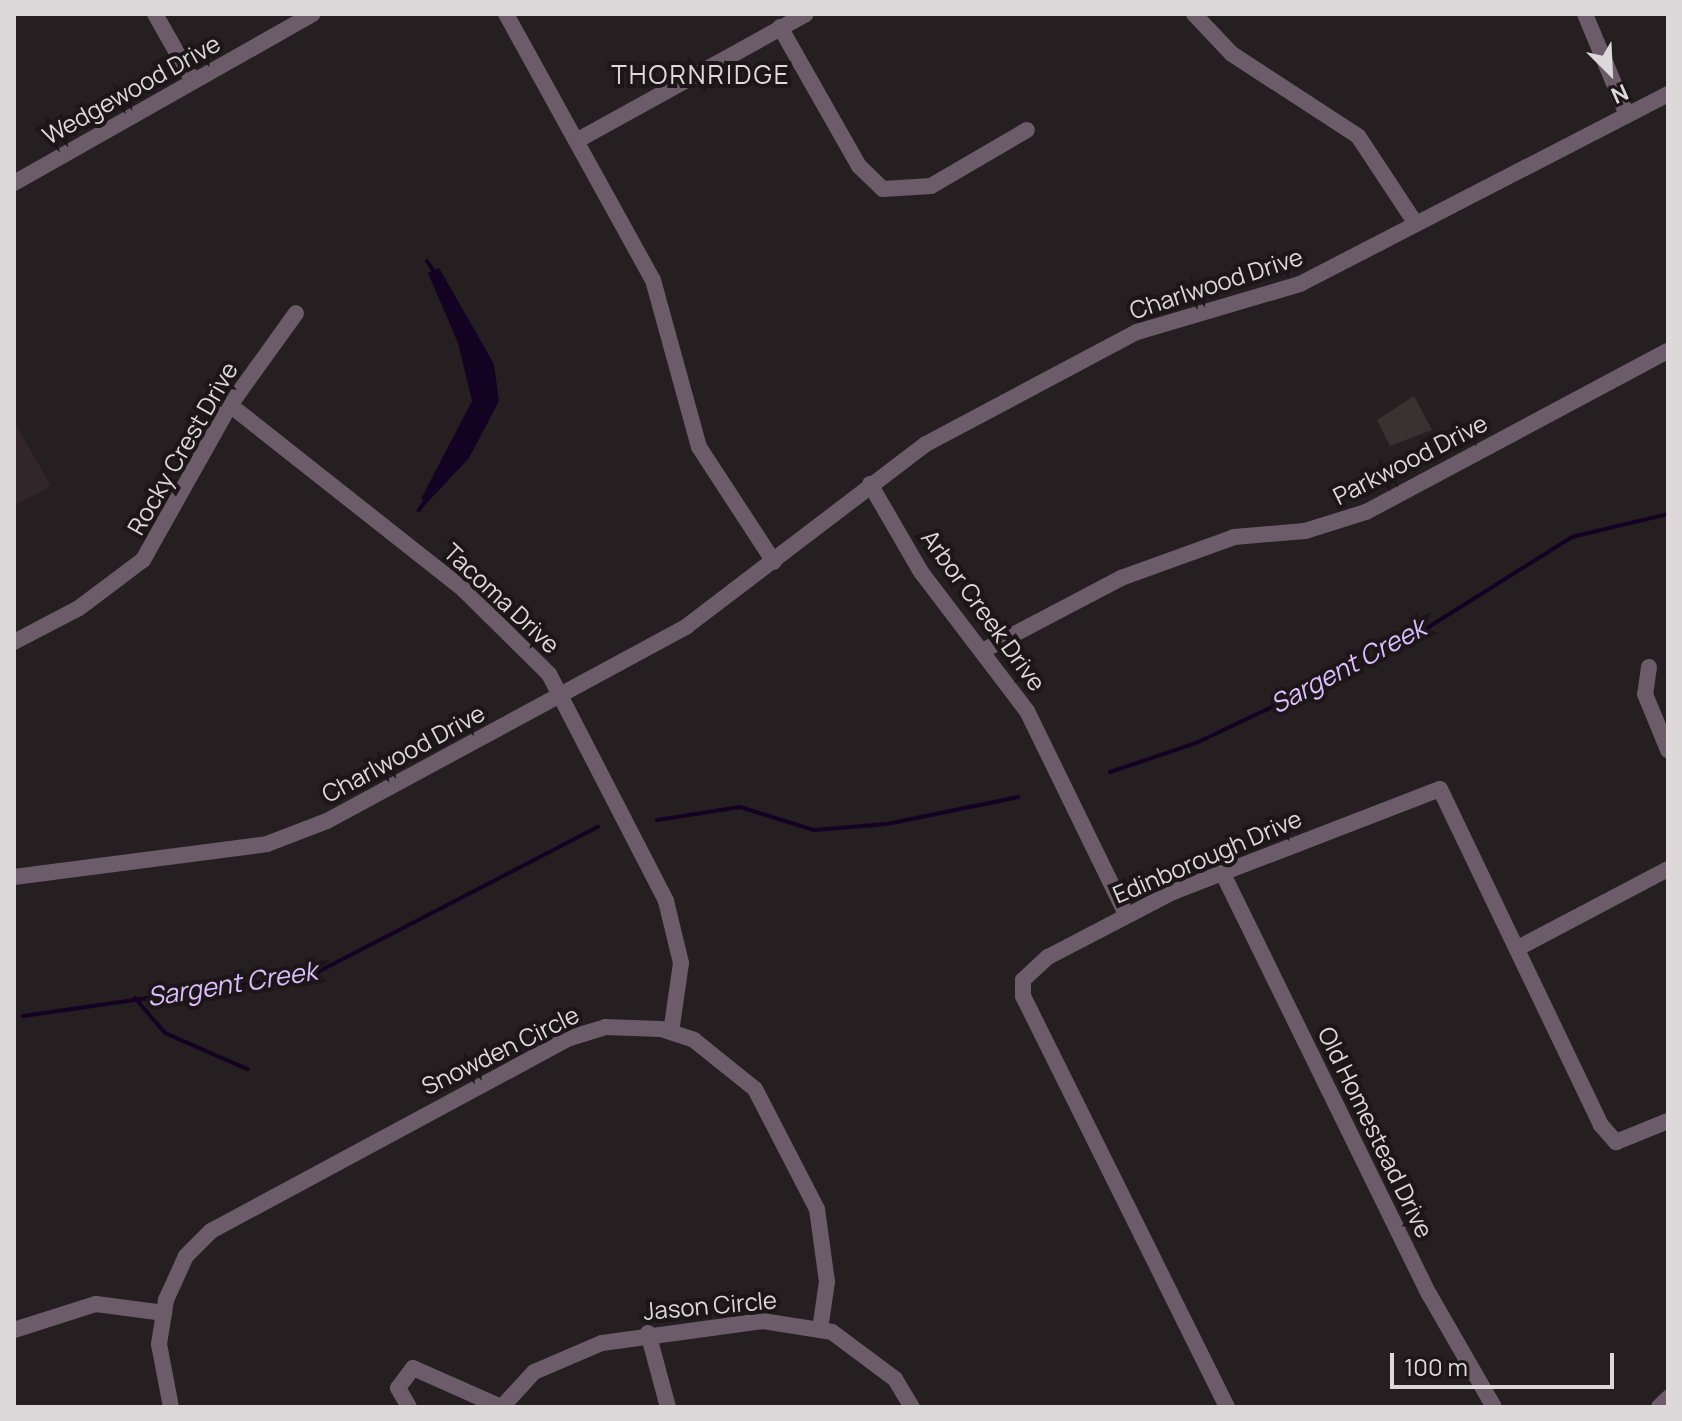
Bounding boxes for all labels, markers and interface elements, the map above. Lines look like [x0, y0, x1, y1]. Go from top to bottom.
street label: Wedgewood Drive [37, 28, 225, 150]
north arrow [1570, 32, 1650, 112]
district label: THORNRIDGE [611, 59, 791, 91]
text: N [1606, 77, 1633, 111]
street label: Charlwood Drive [1126, 241, 1306, 325]
street label: Rocky Crest Drive [121, 356, 243, 540]
street label: Parkwood Drive [1328, 408, 1492, 510]
street label: Arbor Creek Drive [916, 524, 1052, 696]
street label: Tacoma Drive [438, 537, 566, 659]
water label: Sargent Creek [1265, 612, 1431, 720]
street label: Charlwood Drive [317, 698, 489, 808]
street label: Edinborough Drive [1108, 803, 1306, 909]
water label: Sargent Creek [145, 955, 319, 1013]
street label: Snowden Circle [417, 1000, 583, 1100]
street label: Old Homestead Drive [1312, 1022, 1440, 1242]
street label: Jason Circle [642, 1285, 778, 1325]
scale bar [1394, 1337, 1618, 1387]
text: 100 m [1404, 1350, 1468, 1383]

